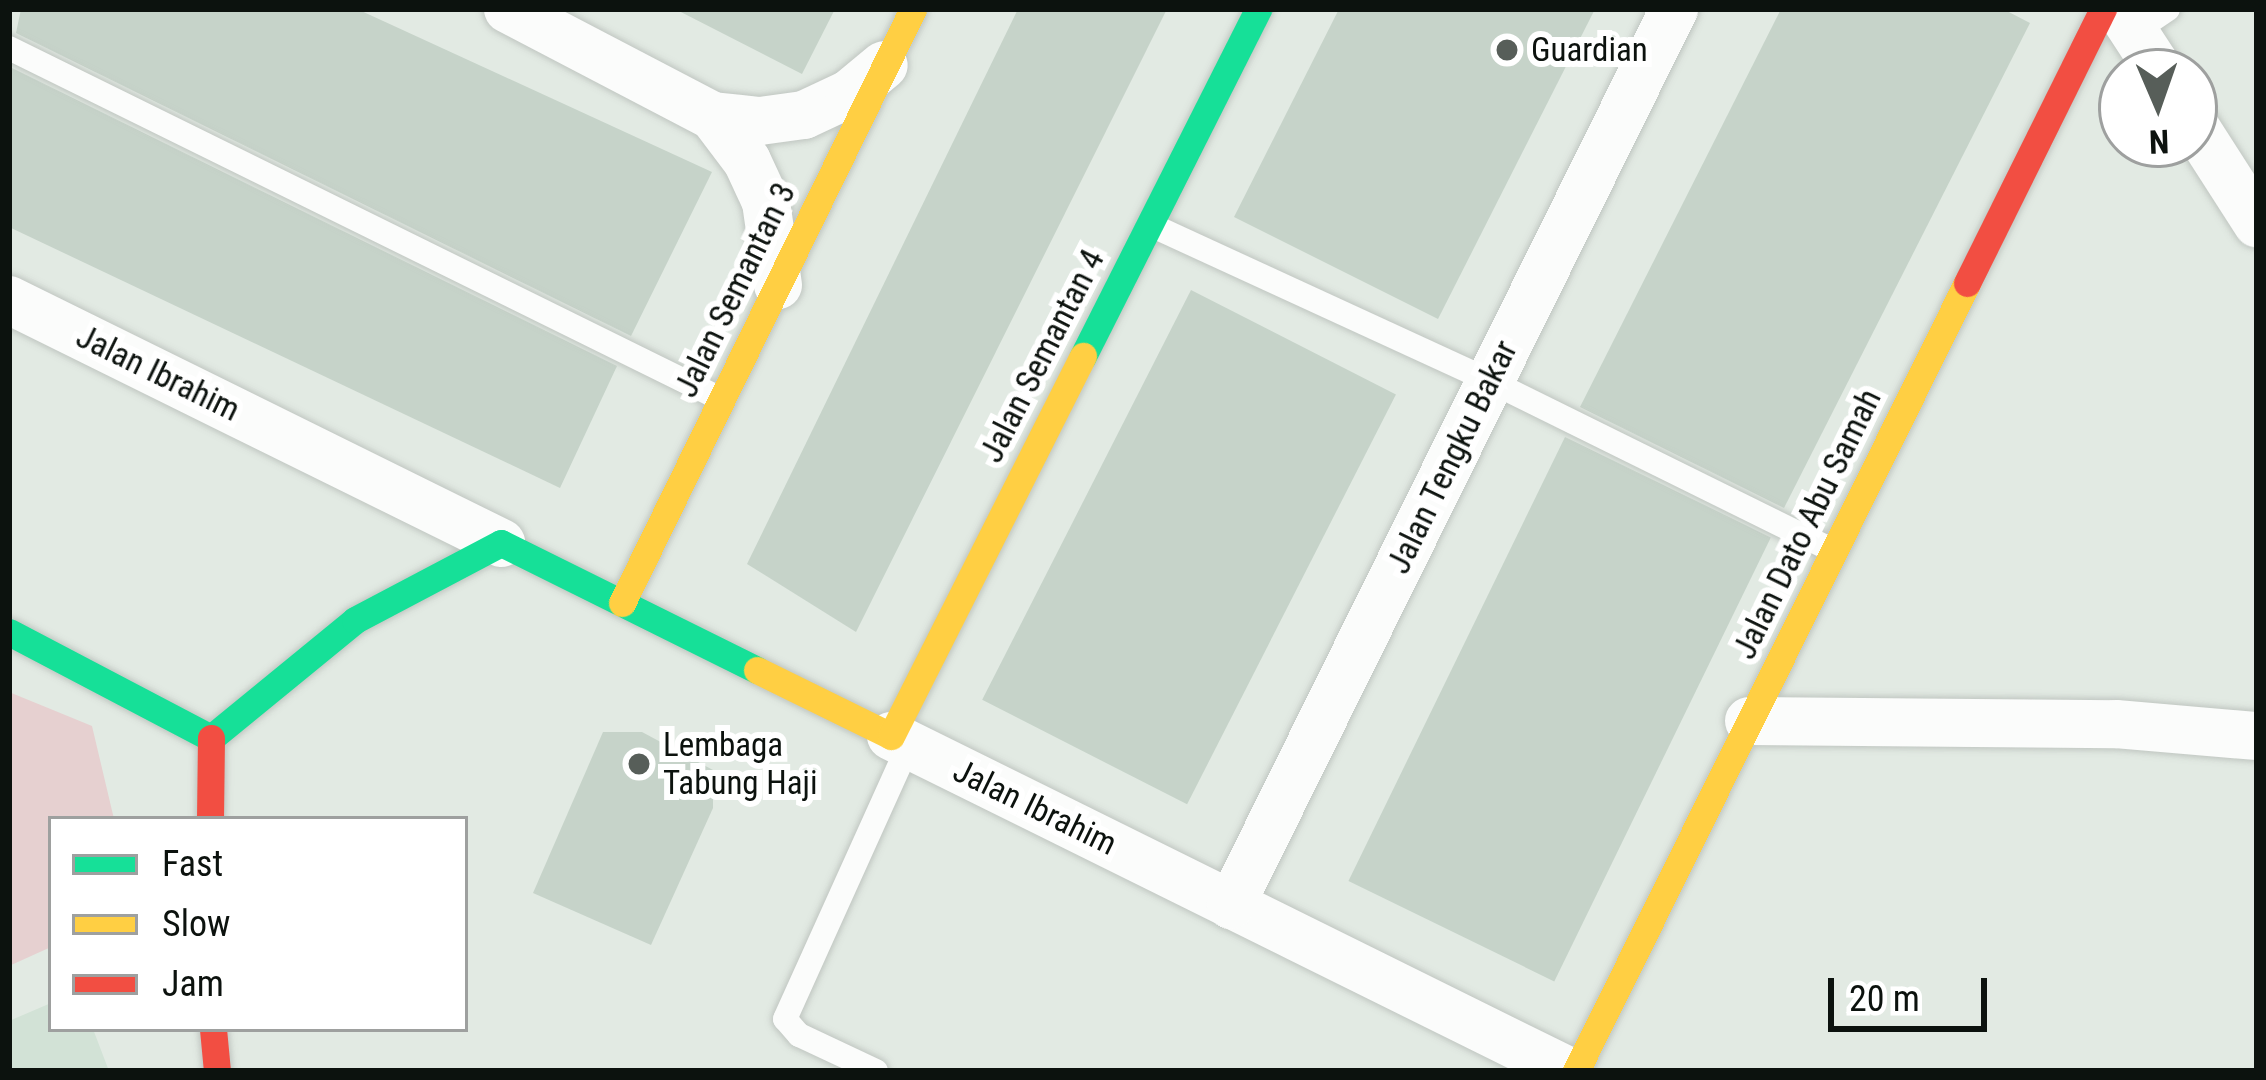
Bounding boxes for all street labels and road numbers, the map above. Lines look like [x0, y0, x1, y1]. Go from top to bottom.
street label: Jalan Semantan 3 [666, 176, 804, 404]
street label: Jalan Semantan 4 [971, 243, 1113, 469]
street label: Jalan Ibrahim [70, 316, 246, 430]
street label: Jalan Tengku Bakar [1378, 334, 1526, 580]
street label: Jalan Dato Abu Samah [1724, 383, 1890, 665]
street label: Jalan Ibrahim [947, 750, 1123, 864]

